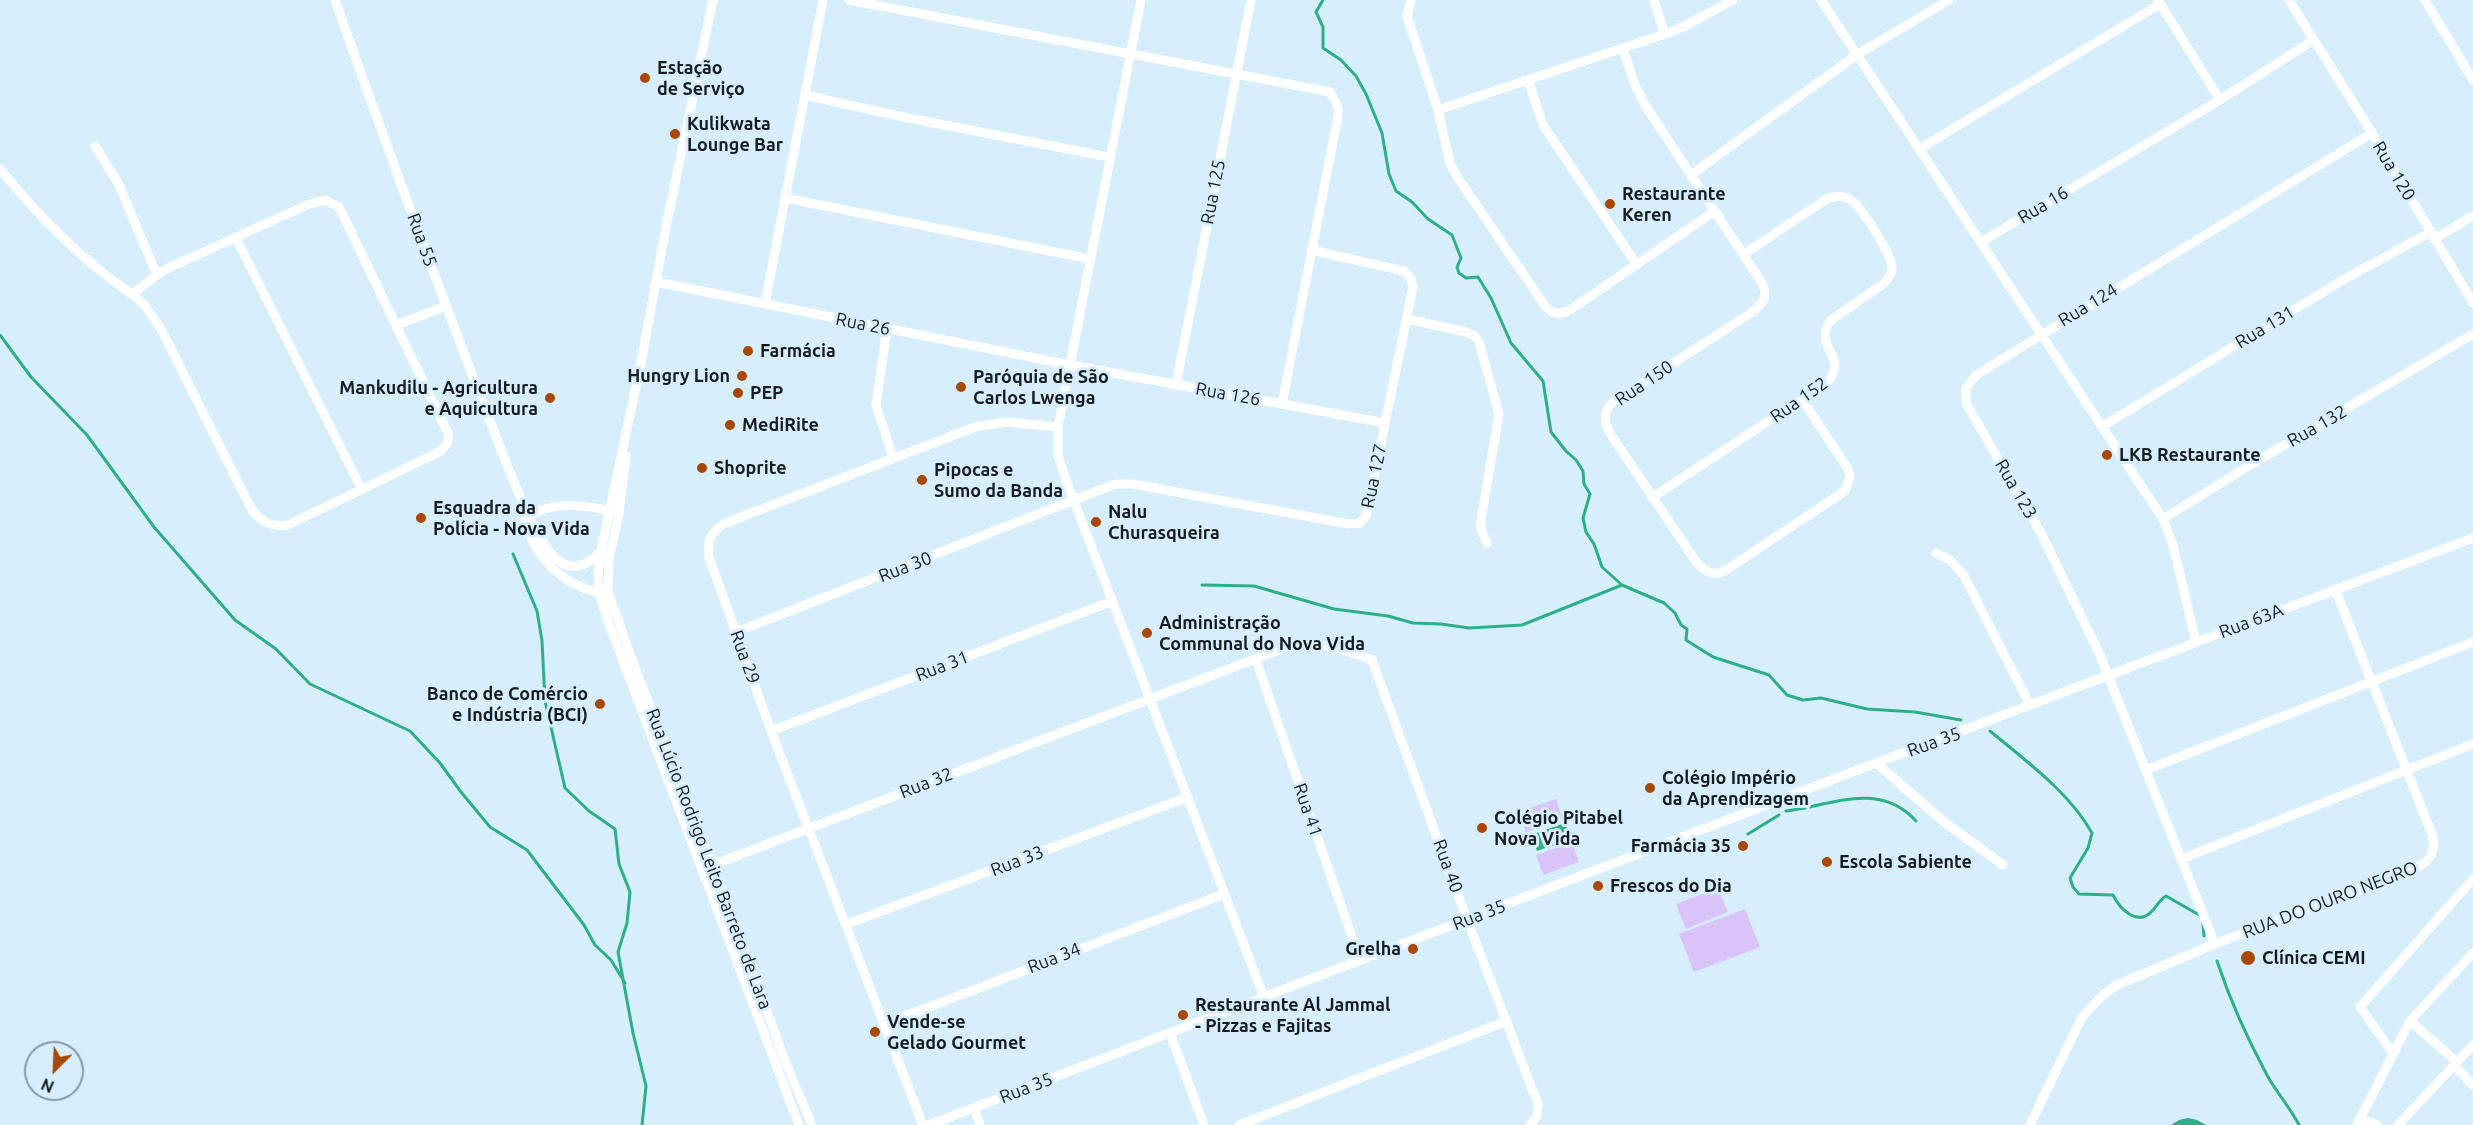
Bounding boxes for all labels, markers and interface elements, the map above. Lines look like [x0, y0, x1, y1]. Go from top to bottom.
place label: Estação de Serviço [657, 57, 745, 100]
marker: Estação de Serviço [638, 71, 652, 85]
place label: Kulikwata Lounge Bar [687, 113, 783, 156]
marker: Kulikwata Lounge Bar [668, 127, 682, 141]
street label: Rua 120 [2368, 137, 2420, 205]
street label: Rua 125 [1196, 158, 1230, 226]
street label: Rua 16 [2014, 182, 2072, 228]
place label: Restaurante Keren [1622, 183, 1726, 226]
marker: Restaurante Keren [1603, 197, 1617, 211]
street label: Rua 55 [402, 210, 442, 270]
street label: Rua 124 [2054, 279, 2122, 331]
street label: Rua 131 [2231, 301, 2299, 353]
street label: Rua 26 [834, 308, 892, 340]
place label: Farmácia [760, 340, 836, 362]
marker: Farmácia [741, 344, 755, 358]
street label: Rua 150 [1611, 356, 1677, 410]
place label: Hungry Lion [627, 365, 730, 387]
place label: Paróquia de São Carlos Lwenga [973, 366, 1109, 409]
marker: Hungry Lion [735, 369, 749, 383]
street label: Rua 152 [1766, 372, 1832, 428]
place label: Mankudilu - Agricultura e Aquicultura [339, 377, 538, 420]
street label: Rua 126 [1194, 378, 1262, 410]
marker: Paróquia de São Carlos Lwenga [954, 380, 968, 394]
place label: PEP [750, 382, 783, 404]
marker: PEP [731, 386, 745, 400]
marker: Mankudilu - Agricultura e Aquicultura [543, 391, 557, 405]
street label: Rua 132 [2283, 400, 2351, 452]
place label: MediRite [742, 414, 819, 436]
marker: MediRite [723, 418, 737, 432]
street label: Rua 127 [1357, 442, 1391, 510]
place label: LKB Restaurante [2119, 444, 2261, 466]
marker: LKB Restaurante [2100, 448, 2114, 462]
street label: Rua 123 [1990, 455, 2042, 523]
place label: Shoprite [714, 457, 787, 479]
place label: Pipocas e Sumo da Banda [934, 459, 1063, 502]
marker: Shoprite [695, 461, 709, 475]
marker: Pipocas e Sumo da Banda [915, 473, 929, 487]
place label: Esquadra da Polícia - Nova Vida [433, 497, 590, 540]
place label: Nalu Churasqueira [1108, 501, 1220, 544]
marker: Esquadra da Polícia - Nova Vida [414, 511, 428, 525]
marker: Nalu Churasqueira [1089, 515, 1103, 529]
street label: Rua 30 [875, 547, 935, 587]
street label: Rua 63A [2216, 599, 2286, 643]
place label: Administração Communal do Nova Vida [1159, 612, 1365, 654]
marker: Administração Communal do Nova Vida [1140, 626, 1154, 640]
street label: Rua 29 [725, 627, 765, 687]
street label: Rua 31 [912, 646, 972, 686]
place label: Banco de Comércio e Indústria (BCI) [427, 683, 588, 726]
marker: Banco de Comércio e Indústria (BCI) [593, 697, 607, 711]
street label: Rua Lúcio Rodrigo Leito Barreto de Lara [642, 706, 776, 1012]
street label: Rua 35 [1904, 722, 1964, 762]
street label: Rua 32 [896, 763, 956, 803]
place label: Colégio Império da Aprendizagem [1662, 767, 1809, 810]
street label: Rua 41 [1289, 780, 1327, 840]
marker: Colégio Império da Aprendizagem [1643, 781, 1657, 795]
place label: Colégio Pitabel Nova Vida [1494, 807, 1623, 850]
marker: Colégio Pitabel Nova Vida [1475, 821, 1489, 835]
place label: Farmácia 35 [1631, 835, 1731, 857]
street label: Rua 40 [1428, 836, 1468, 896]
marker: Farmácia 35 [1736, 839, 1750, 853]
street label: Rua 33 [987, 841, 1047, 881]
place label: Escola Sabiente [1839, 851, 1972, 873]
marker: Escola Sabiente [1820, 855, 1834, 869]
street label: RUA DO OURO NEGRO [2240, 857, 2420, 943]
place label: Frescos do Dia [1610, 875, 1732, 897]
marker: Frescos do Dia [1591, 879, 1605, 893]
street label: Rua 35 [1449, 895, 1509, 935]
street label: Rua 34 [1024, 938, 1084, 978]
place label: Grelha [1345, 938, 1401, 960]
marker: Grelha [1406, 942, 1420, 956]
place label: Clínica CEMI [2262, 947, 2366, 969]
marker: Clínica CEMI [2239, 949, 2257, 967]
place label: Restaurante Al Jammal - Pizzas e Fajitas [1195, 994, 1391, 1036]
marker: Restaurante Al Jammal - Pizzas e Fajitas [1176, 1008, 1190, 1022]
place label: Vende-se Gelado Gourmet [887, 1011, 1026, 1054]
marker: Vende-se Gelado Gourmet [868, 1025, 882, 1039]
north arrow [24, 1041, 84, 1101]
street label: Rua 35 [996, 1068, 1056, 1108]
text: N [38, 1075, 57, 1096]

